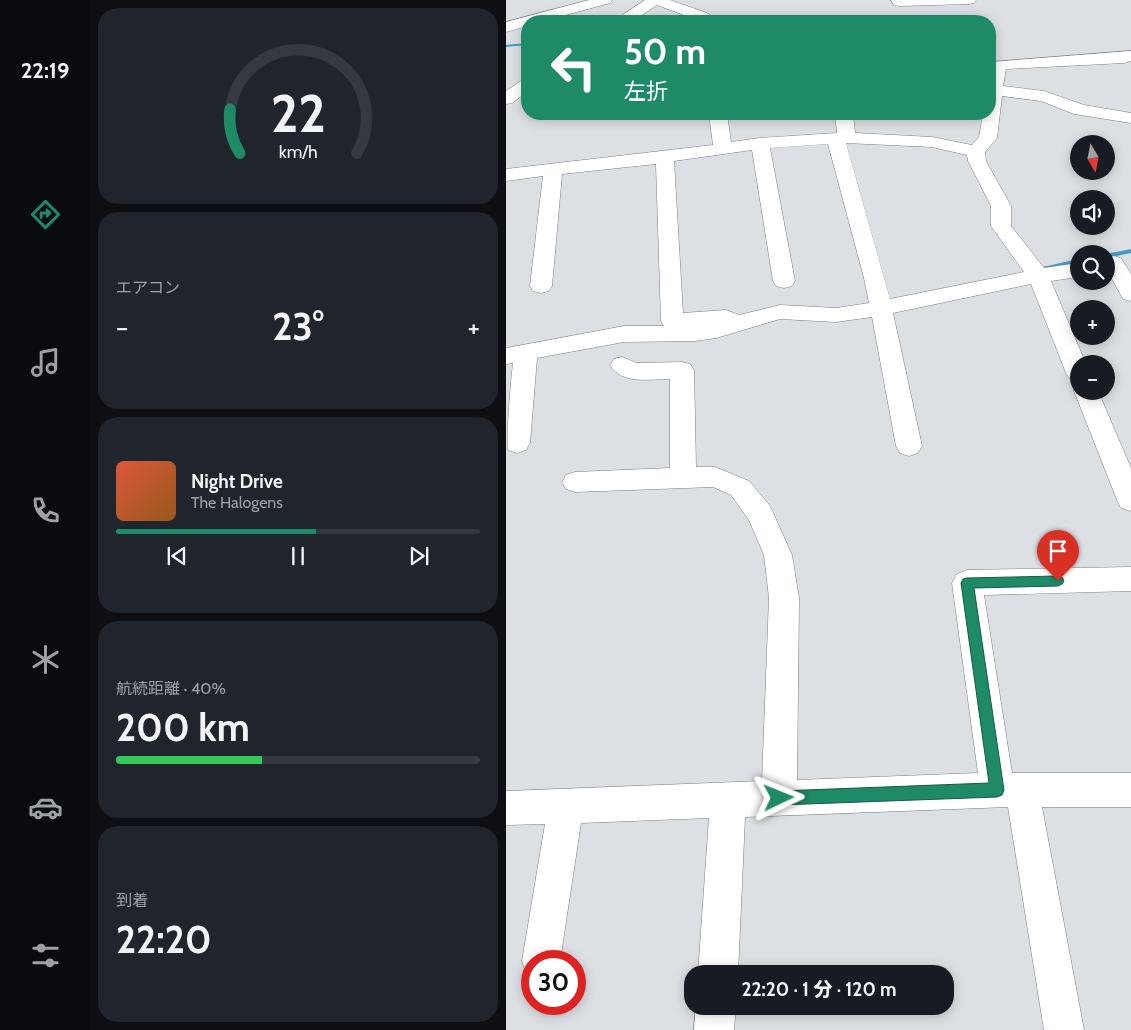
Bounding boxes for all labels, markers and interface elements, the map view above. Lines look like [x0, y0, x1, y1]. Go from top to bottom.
text: 50 m [624, 30, 706, 73]
icon: left [541, 35, 606, 100]
text: 22:19 [21, 57, 69, 84]
text: 左折 [624, 78, 668, 105]
text: 22 [270, 82, 326, 145]
north arrow [1070, 135, 1115, 180]
map controls [1070, 135, 1115, 400]
text: km/h [278, 141, 318, 162]
button: sound [1070, 190, 1115, 235]
icon: directions [28, 197, 63, 232]
button: search [1070, 245, 1115, 290]
text: エアコン [116, 278, 180, 297]
button: + [1070, 300, 1115, 345]
text: 23° [272, 303, 324, 350]
text: − [116, 310, 128, 344]
text: + [468, 310, 480, 344]
icon: music [28, 345, 63, 380]
button: − [1070, 355, 1115, 400]
text: Night Drive [191, 470, 283, 493]
icon: phone [28, 493, 63, 528]
text: The Halogens [191, 493, 283, 512]
pin [1037, 530, 1079, 581]
icon: arrive [1044, 537, 1072, 565]
icon: previous [163, 542, 191, 570]
icon: pause [284, 542, 312, 570]
icon: next [405, 542, 433, 570]
icon: climate [28, 642, 63, 677]
text: 航続距離 · 40% [116, 679, 226, 698]
text: 200 km [116, 704, 250, 751]
position arrow [752, 771, 804, 823]
icon: car [28, 790, 63, 825]
text: 到着 [116, 891, 148, 910]
text: 22:20 [116, 916, 212, 963]
icon: filters [28, 938, 63, 973]
speed limit sign: 30 [521, 950, 586, 1015]
text: 22:20 · 1 分 · 120 m [741, 978, 897, 1001]

